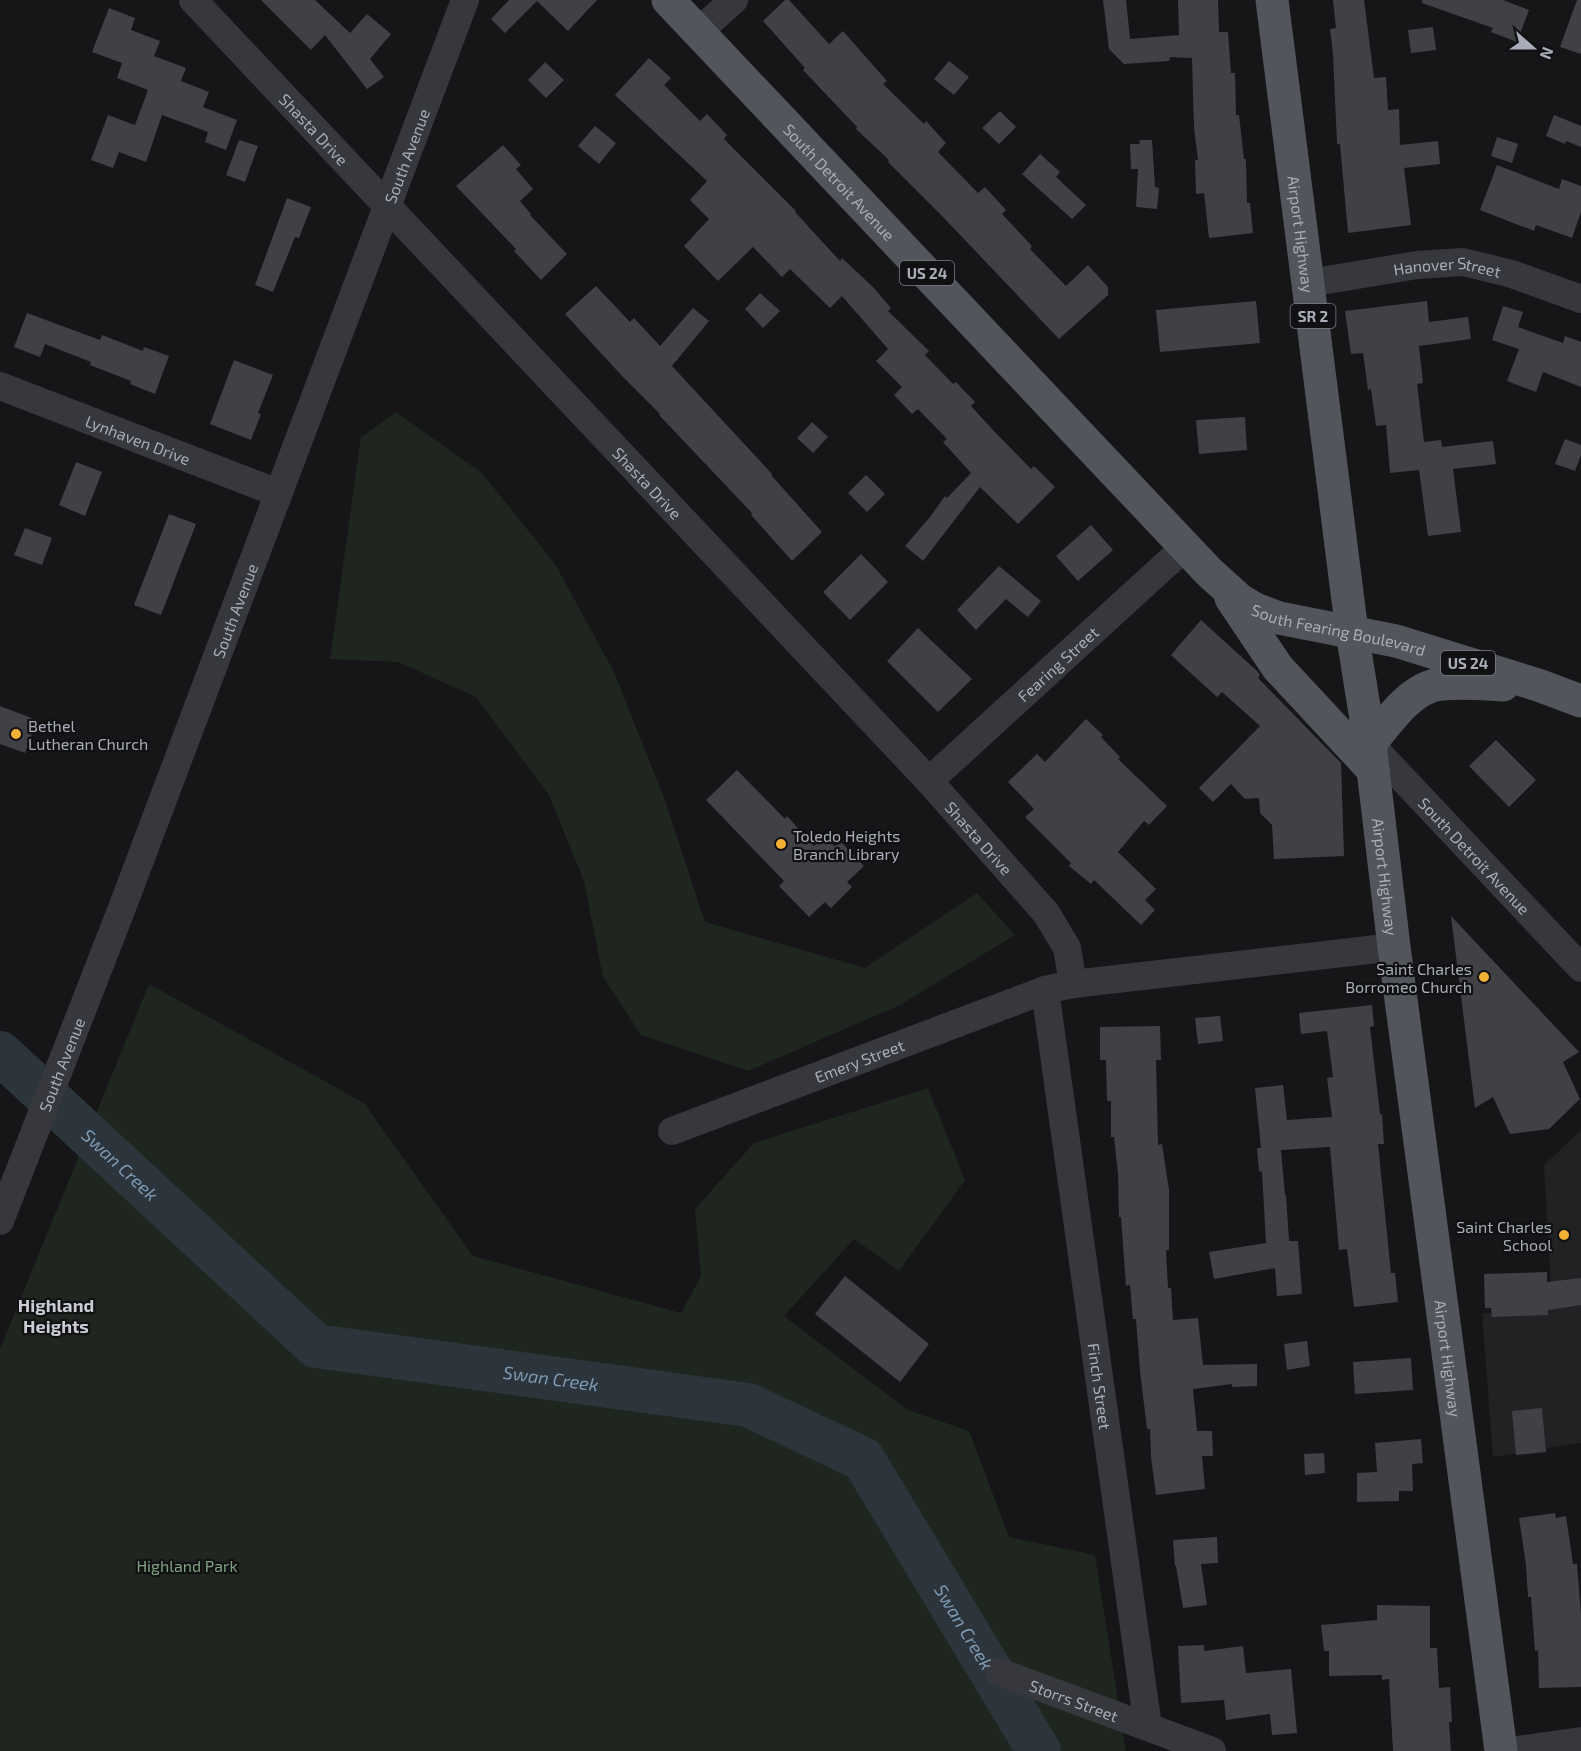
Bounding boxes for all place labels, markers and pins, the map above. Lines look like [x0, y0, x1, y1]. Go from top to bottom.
place label: Bethel Lutheran Church [28, 716, 148, 753]
marker: Bethel Lutheran Church [9, 727, 23, 741]
place label: Toledo Heights Branch Library [793, 826, 900, 863]
marker: Toledo Heights Branch Library [774, 837, 788, 851]
place label: Saint Charles Borromeo Church [1345, 959, 1472, 996]
marker: Saint Charles Borromeo Church [1477, 970, 1491, 984]
place label: Saint Charles School [1456, 1217, 1552, 1254]
marker: Saint Charles School [1557, 1228, 1571, 1242]

